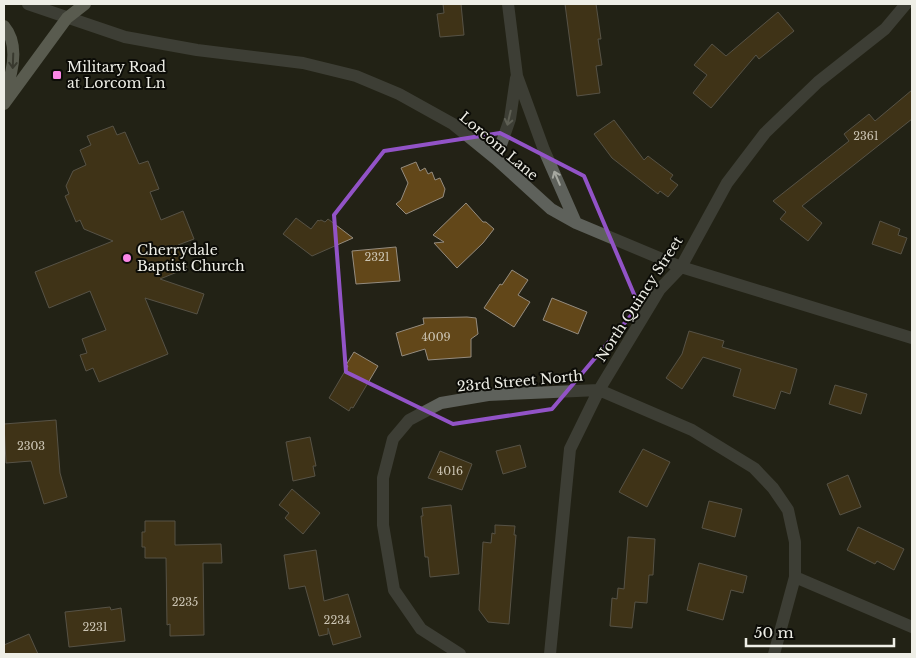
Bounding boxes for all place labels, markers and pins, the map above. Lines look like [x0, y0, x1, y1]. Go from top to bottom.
place label: Military Road at Lorcom Ln [67, 58, 166, 92]
marker: Military Road at Lorcom Ln [51, 69, 63, 81]
place label: Cherrydale Baptist Church [137, 241, 245, 275]
marker: Cherrydale Baptist Church [121, 252, 133, 264]

